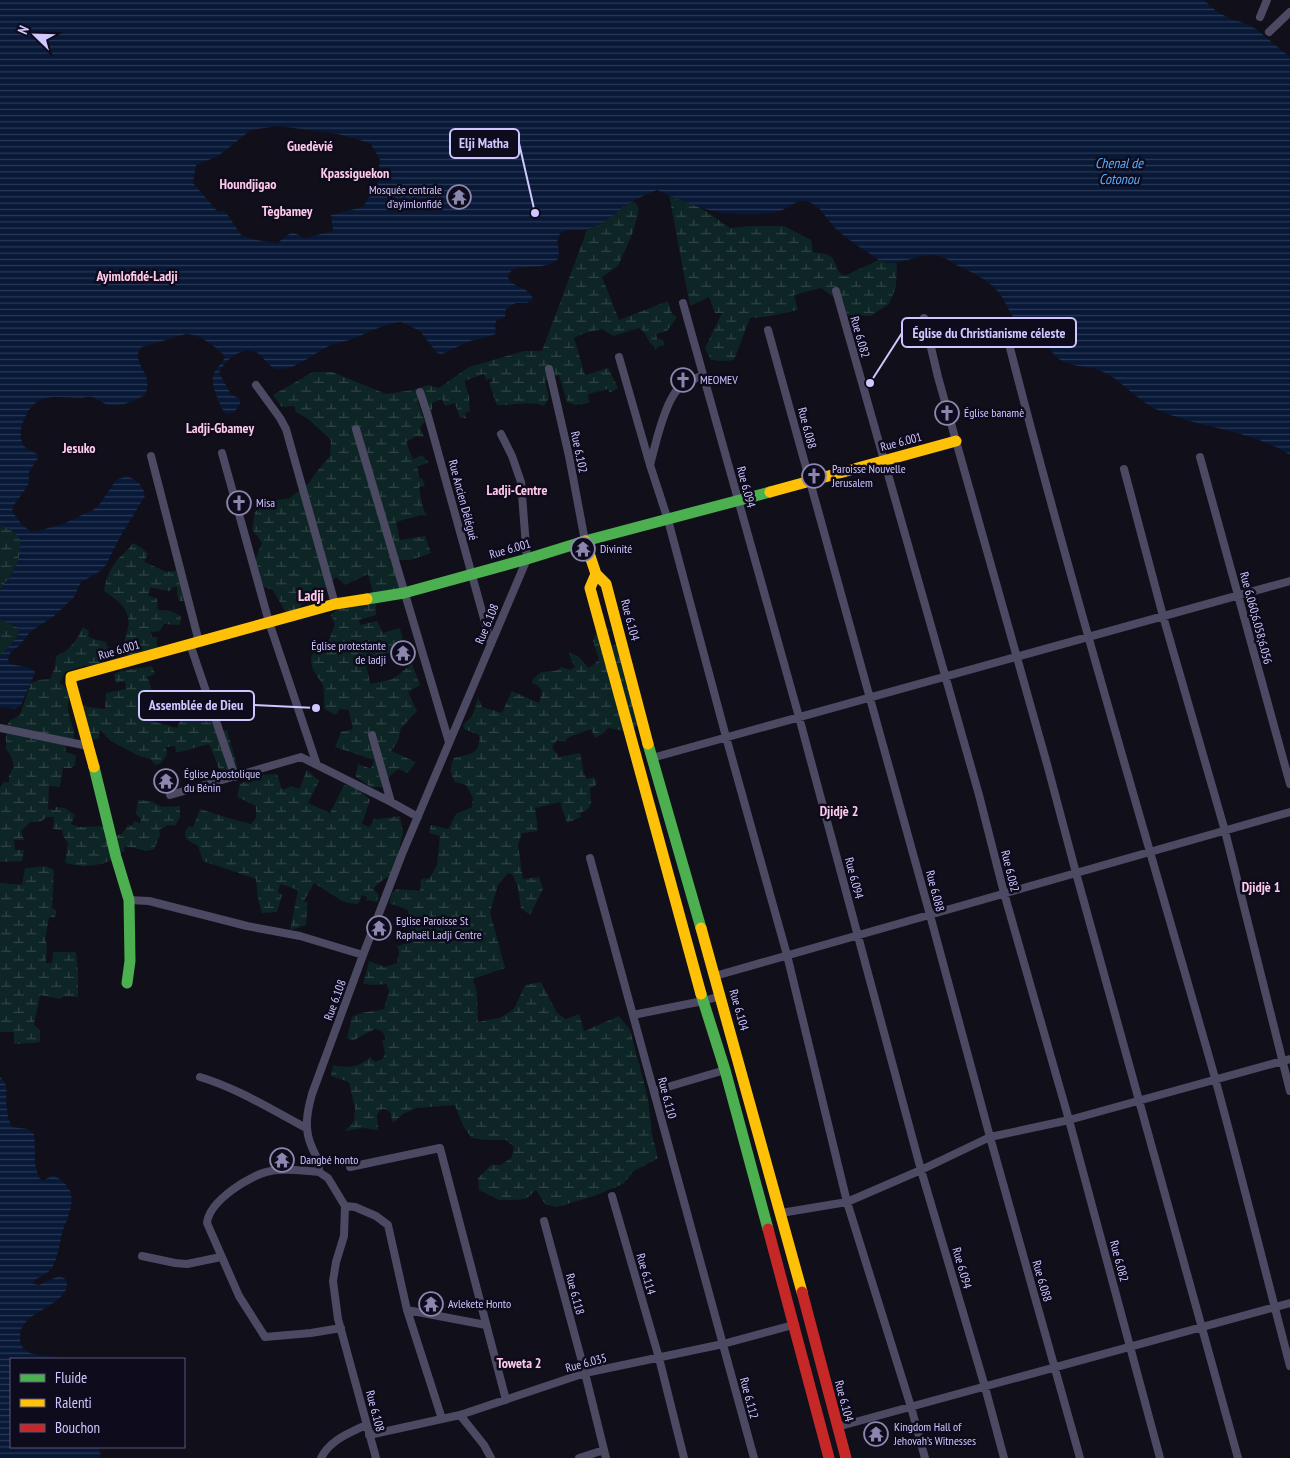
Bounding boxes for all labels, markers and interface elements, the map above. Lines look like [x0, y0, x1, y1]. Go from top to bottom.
north arrow [10, 10, 60, 60]
text: N [13, 23, 33, 37]
callout: Elji Matha [450, 129, 519, 158]
text: Elji Matha [459, 134, 509, 152]
district label: Guedèvié [287, 137, 333, 155]
water label: Chenal de Cotonou [1095, 154, 1144, 188]
district label: Kpassiguekon [321, 164, 389, 182]
district label: Houndjigao [220, 175, 276, 193]
place label: Mosquée centrale d'ayimlonfidé [369, 182, 442, 211]
temple icon: Mosquée centrale d'ayimlonfidé [446, 184, 472, 210]
district label: Tègbamey [262, 202, 313, 220]
district label: Ayimlofidé-Ladji [95, 267, 178, 285]
street label: Rue 6.082 [847, 315, 874, 359]
callout: Église du Christianisme céleste [902, 318, 1076, 347]
text: Église du Christianisme céleste [912, 324, 1066, 342]
church icon: MEOMEV [670, 367, 696, 393]
place label: MEOMEV [700, 372, 738, 387]
church icon: Église banamè [934, 400, 960, 426]
place label: Église banamè [964, 405, 1024, 420]
street label: Rue 6.088 [795, 406, 820, 450]
district label: Ladji-Gbamey [186, 419, 254, 437]
street label: Rue 6.001 [879, 429, 923, 454]
street label: Rue 6.102 [568, 430, 591, 474]
district label: Jesuko [61, 439, 96, 457]
street label: Rue Ancien Délégué [445, 458, 481, 542]
place label: Paroisse Nouvelle Jerusalem [831, 461, 906, 490]
church icon: Paroisse Nouvelle Jerusalem [801, 463, 827, 489]
street label: Rue 6.094 [734, 465, 759, 510]
district label: Ladji-Centre [487, 481, 547, 499]
church icon: Misa [226, 490, 252, 516]
place label: Misa [256, 495, 275, 510]
street label: Rue 6.001 [488, 535, 532, 562]
temple icon: Divinité [570, 536, 596, 562]
place label: Divinité [600, 541, 632, 556]
street label: Rue 6.060;6.058;6.056 [1237, 570, 1276, 666]
district label: Ladji [298, 586, 324, 605]
street label: Rue 6.104 [618, 598, 643, 643]
street label: Rue 6.108 [471, 601, 502, 646]
street label: Rue 6.001 [97, 636, 141, 663]
place label: Église protestante de ladji [311, 638, 386, 667]
temple icon: Église protestante de ladji [390, 640, 416, 666]
callout: Assemblée de Dieu [139, 691, 254, 720]
text: Assemblée de Dieu [148, 696, 243, 714]
place label: Église Apostolique du Bénin [184, 766, 260, 795]
temple icon: Église Apostolique du Bénin [153, 768, 179, 794]
district label: Djidjè 2 [820, 802, 858, 820]
street label: Rue 6.082 [998, 849, 1023, 893]
street label: Rue 6.094 [842, 856, 867, 901]
street label: Rue 6.088 [923, 869, 948, 913]
district label: Djidjè 1 [1242, 878, 1280, 896]
place label: Eglise Paroisse St Raphaël Ladji Centre [396, 913, 482, 942]
temple icon: Eglise Paroisse St Raphaël Ladji Centre [366, 915, 392, 941]
street label: Rue 6.108 [320, 977, 349, 1022]
street label: Rue 6.104 [726, 988, 753, 1033]
street label: Rue 6.110 [655, 1076, 680, 1120]
temple icon: Dangbé honto [269, 1147, 295, 1173]
place label: Dangbé honto [300, 1152, 358, 1167]
street label: Rue 6.082 [1107, 1239, 1132, 1283]
street label: Rue 6.094 [949, 1246, 976, 1291]
street label: Rue 6.114 [633, 1252, 660, 1297]
street label: Rue 6.088 [1029, 1259, 1056, 1303]
street label: Rue 6.118 [563, 1272, 588, 1316]
temple icon: Avlekete Honto [418, 1291, 444, 1317]
place label: Avlekete Honto [448, 1296, 511, 1311]
street label: Rue 6.035 [564, 1350, 608, 1375]
district label: Toweta 2 [497, 1354, 541, 1372]
legend [10, 1358, 185, 1448]
text: Fluide [55, 1368, 87, 1387]
street label: Rue 6.112 [737, 1376, 762, 1420]
street label: Rue 6.104 [832, 1379, 857, 1424]
street label: Rue 6.108 [363, 1389, 388, 1433]
text: Ralenti [55, 1393, 92, 1412]
text: Bouchon [55, 1418, 100, 1437]
place label: Kingdom Hall of Jehovah’s Witnesses [893, 1419, 976, 1448]
temple icon: Kingdom Hall of Jehovah’s Witnesses [863, 1421, 889, 1447]

